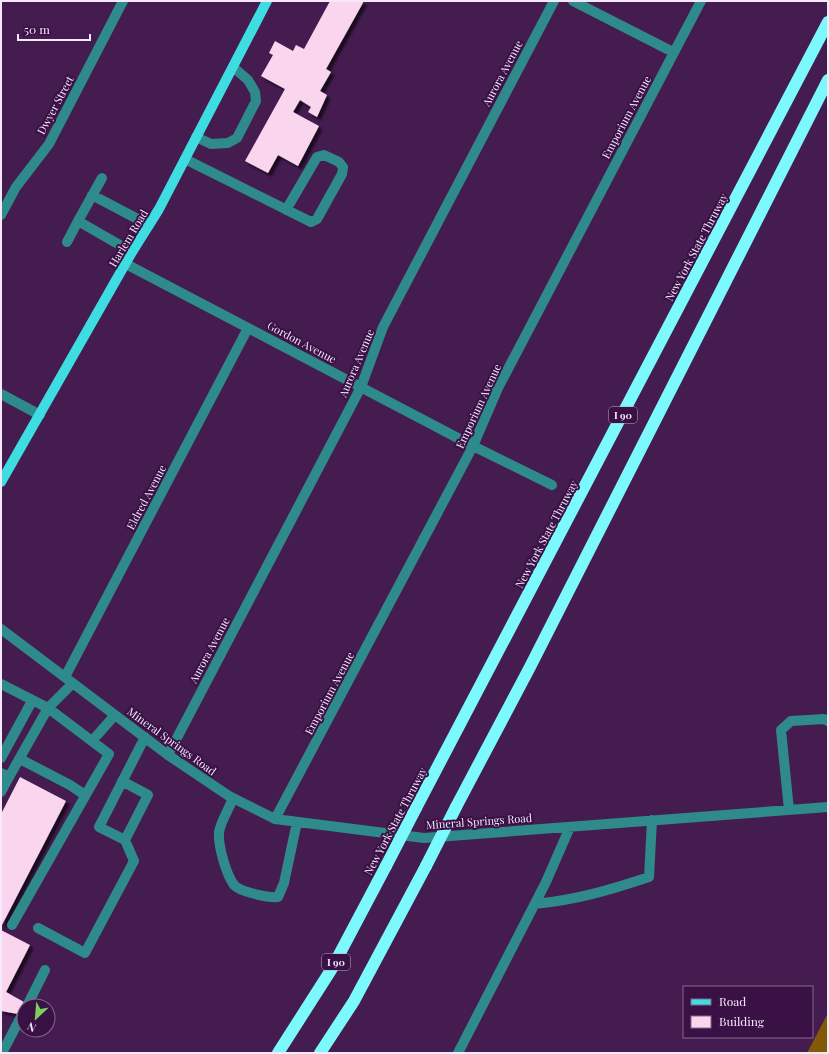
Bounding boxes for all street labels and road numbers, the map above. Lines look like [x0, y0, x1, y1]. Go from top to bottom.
street label: Aurora Avenue [478, 37, 526, 109]
street label: Dwyer Street [33, 73, 77, 137]
street label: Emporium Avenue [598, 73, 654, 161]
street label: New York State Thruway [661, 190, 731, 303]
street label: Harlem Road [105, 206, 151, 270]
street label: Gordon Avenue [265, 318, 339, 367]
street label: Aurora Avenue [335, 326, 377, 400]
street label: Emporium Avenue [452, 361, 504, 451]
road number: I 90 [609, 407, 637, 423]
street label: Eldred Avenue [123, 462, 170, 532]
street label: New York State Thruway [511, 477, 581, 590]
street label: Aurora Avenue [185, 614, 233, 686]
street label: Emporium Avenue [301, 649, 357, 737]
street label: Mineral Springs Road [124, 704, 220, 779]
street label: New York State Thruway [360, 764, 430, 877]
street label: Mineral Springs Road [425, 810, 533, 832]
road number: I 90 [322, 954, 350, 970]

